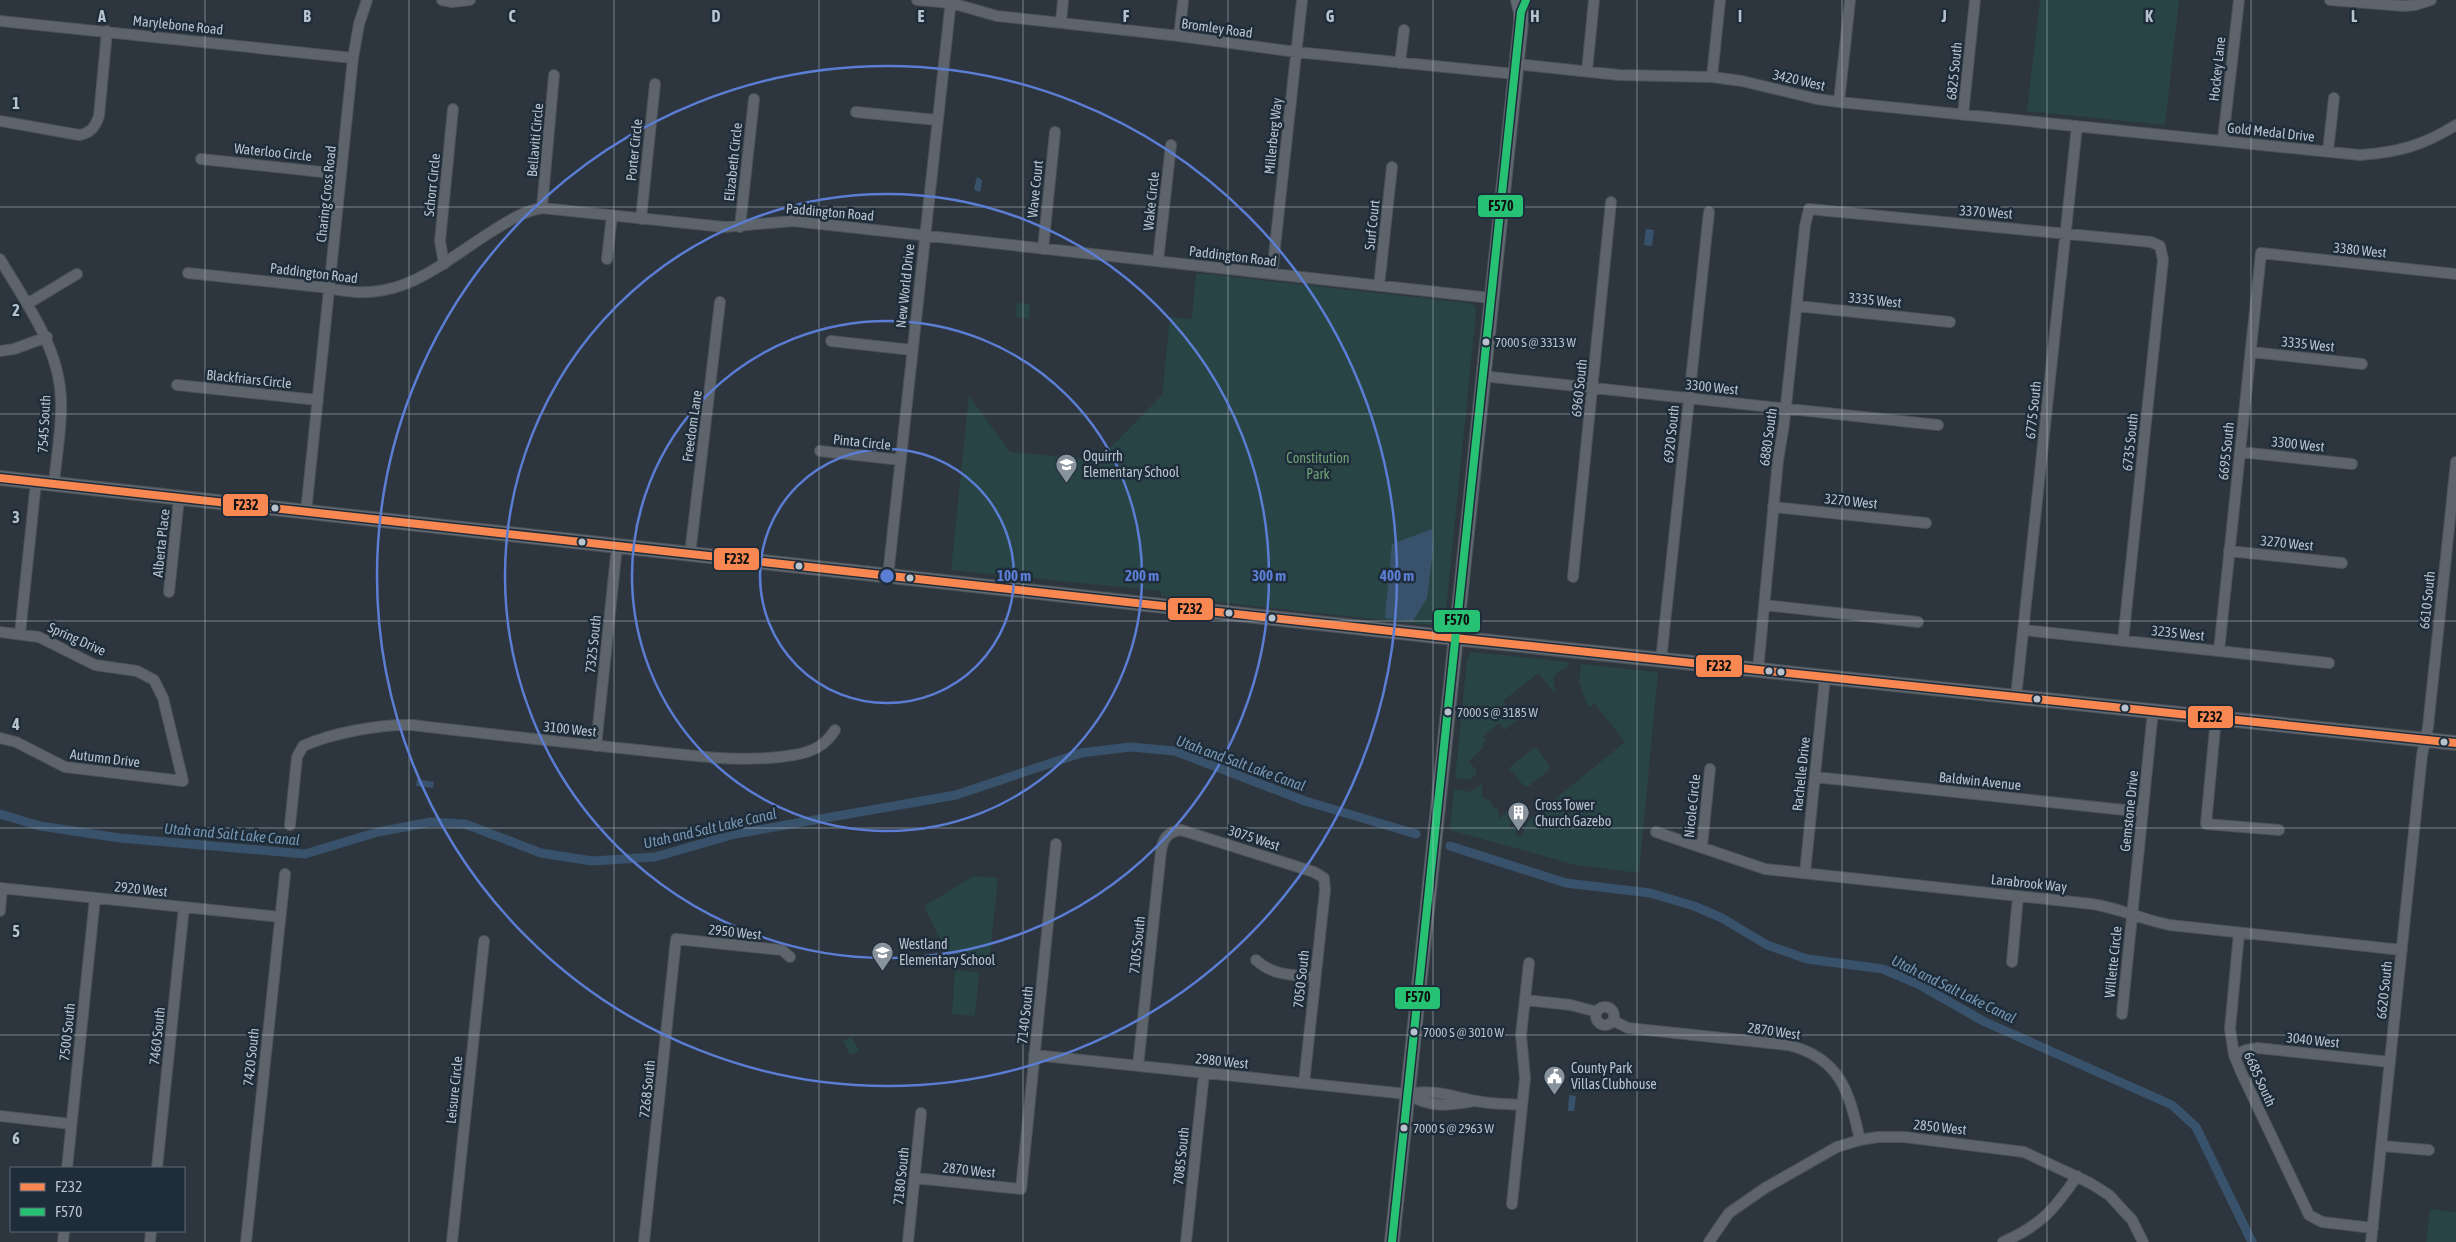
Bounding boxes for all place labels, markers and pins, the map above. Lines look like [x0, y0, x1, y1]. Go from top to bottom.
place label: 7000 S @ 3313 W [1495, 335, 1577, 350]
marker: 7000 S @ 3313 W [1481, 337, 1491, 347]
place label: Oquirrh Elementary School [1083, 448, 1179, 480]
school or university icon: Oquirrh Elementary School [1055, 452, 1079, 483]
unlabelled marker [270, 503, 280, 513]
unlabelled marker [577, 537, 587, 547]
unlabelled marker [794, 561, 804, 571]
centre of rings [878, 567, 896, 585]
unlabelled marker [905, 573, 915, 583]
unlabelled marker [1224, 608, 1234, 618]
unlabelled marker [1267, 613, 1277, 623]
unlabelled marker [1764, 666, 1774, 676]
unlabelled marker [1776, 667, 1786, 677]
unlabelled marker [2032, 694, 2042, 704]
unlabelled marker [2120, 703, 2130, 713]
place label: 7000 S @ 3185 W [1457, 705, 1539, 720]
marker: 7000 S @ 3185 W [1443, 707, 1453, 717]
unlabelled marker [2439, 737, 2449, 747]
place label: Cross Tower Church Gazebo [1535, 797, 1611, 829]
building icon: Cross Tower Church Gazebo [1507, 801, 1531, 832]
place label: Westland Elementary School [899, 936, 995, 968]
school or university icon: Westland Elementary School [871, 940, 895, 971]
place label: 7000 S @ 3010 W [1423, 1025, 1505, 1040]
marker: 7000 S @ 3010 W [1409, 1027, 1419, 1037]
place label: County Park Villas Clubhouse [1571, 1060, 1657, 1092]
public building icon: County Park Villas Clubhouse [1543, 1064, 1567, 1095]
place label: 7000 S @ 2963 W [1413, 1121, 1495, 1136]
marker: 7000 S @ 2963 W [1399, 1123, 1409, 1133]

